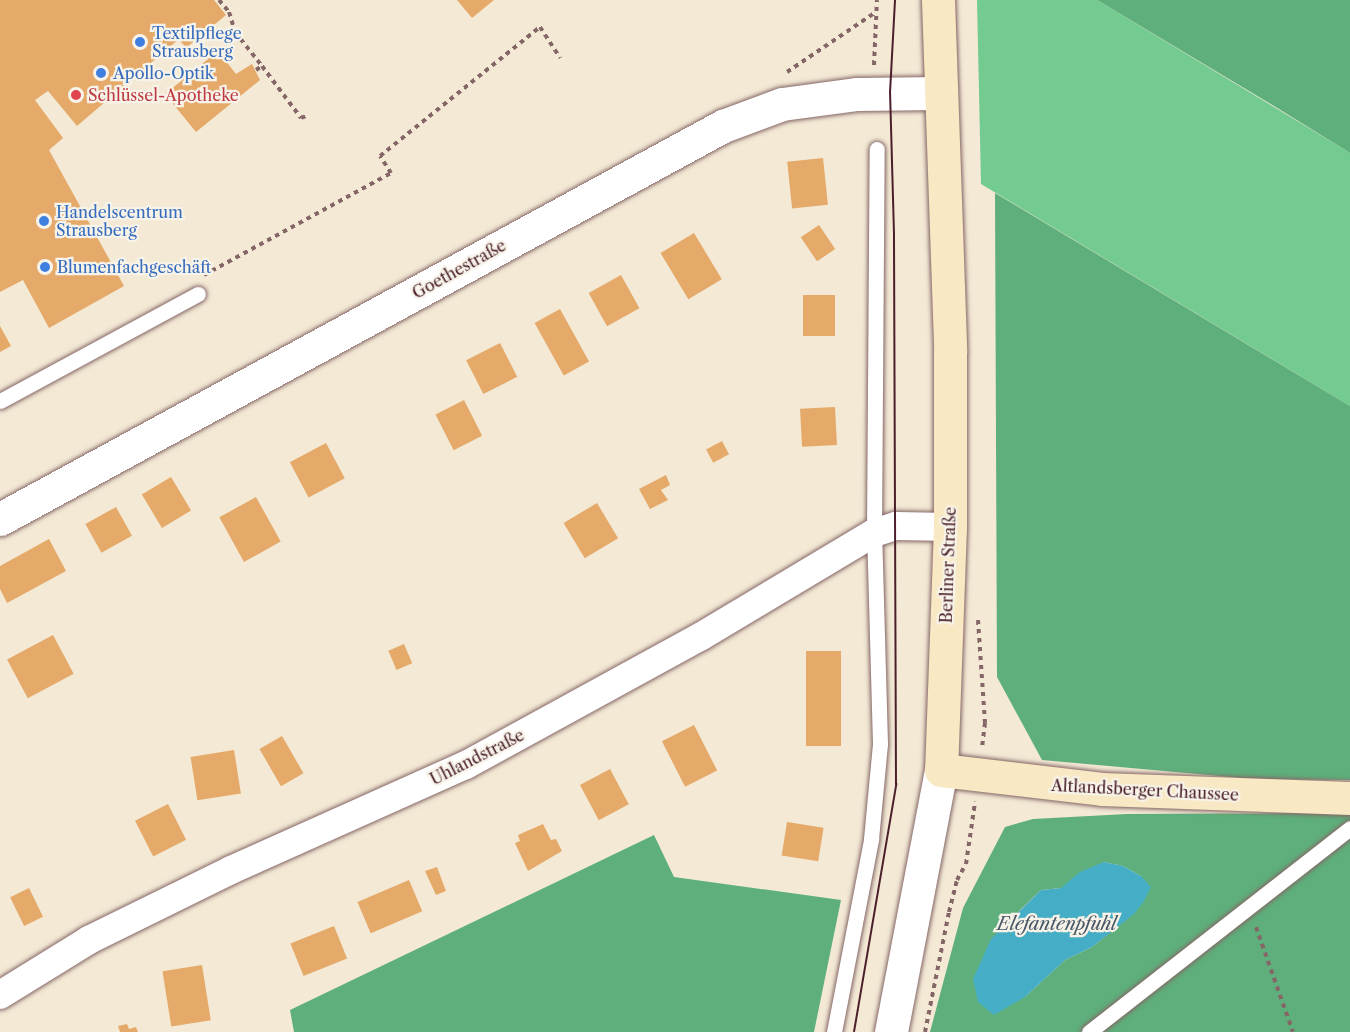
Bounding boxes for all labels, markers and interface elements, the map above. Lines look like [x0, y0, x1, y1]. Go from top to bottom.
place label: Textilpflege Strausberg [152, 23, 242, 61]
marker: Textilpflege Strausberg [133, 35, 147, 49]
place label: Apollo-Optik [113, 63, 214, 83]
marker: Apollo-Optik [94, 66, 108, 80]
place label: Schlüssel-Apotheke [88, 85, 239, 105]
marker: Schlüssel-Apotheke [69, 88, 83, 102]
place label: Handelscentrum Strausberg [56, 202, 183, 240]
marker: Handelscentrum Strausberg [37, 214, 51, 228]
street label: Goethestraße [409, 235, 509, 303]
place label: Blumenfachgeschäft [57, 257, 211, 277]
marker: Blumenfachgeschäft [38, 260, 52, 274]
street label: Berliner Straße [936, 506, 960, 624]
street label: Uhlandstraße [427, 725, 527, 789]
street label: Altlandsberger Chaussee [1050, 775, 1240, 805]
water label: Elefantenpfuhl [997, 913, 1117, 935]

